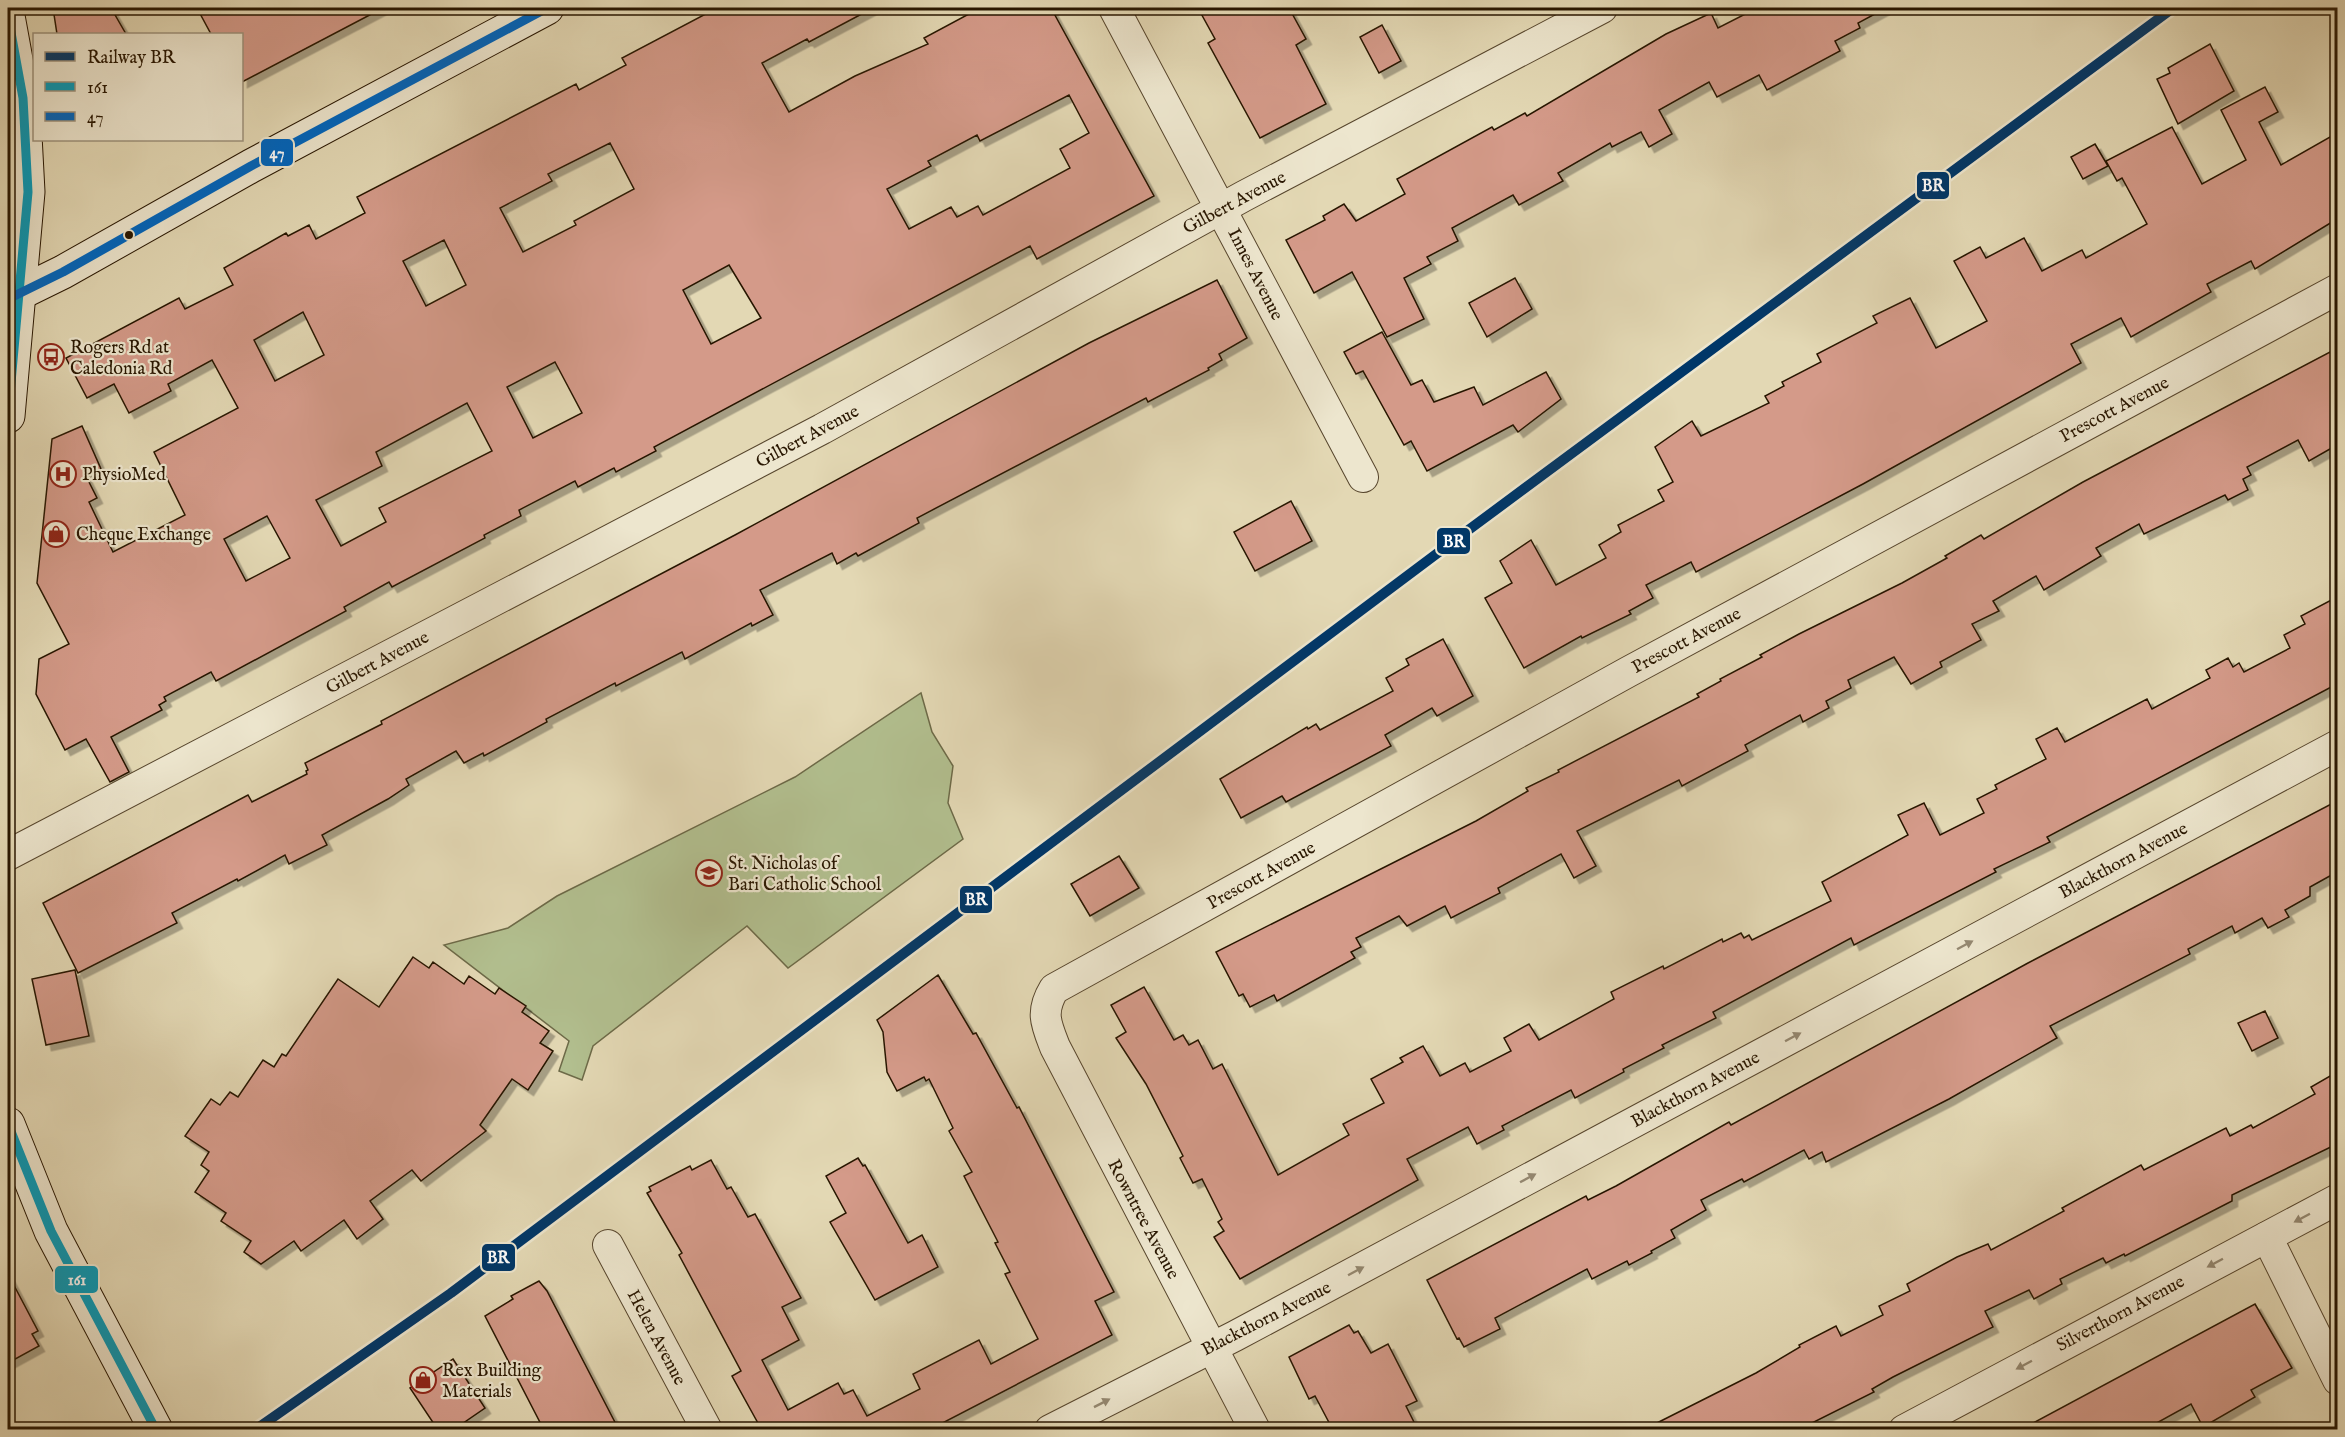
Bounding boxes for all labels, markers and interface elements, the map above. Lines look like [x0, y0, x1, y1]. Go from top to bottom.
legend [33, 33, 243, 141]
text: Railway BR [87, 47, 177, 70]
text: 161 [87, 77, 108, 100]
text: 47 [87, 107, 104, 130]
line badge: 47 [260, 138, 294, 167]
text: 47 [270, 144, 284, 164]
street label: Gilbert Avenue [1179, 166, 1290, 240]
line badge: BR [1916, 171, 1950, 200]
text: BR [1922, 177, 1945, 197]
street label: Innes Avenue [1222, 225, 1288, 325]
unlabelled marker [123, 229, 135, 241]
place label: Rogers Rd at Caledonia Rd [70, 337, 173, 381]
bus stop icon: Rogers Rd at Caledonia Rd [36, 342, 66, 372]
street label: Prescott Avenue [2056, 372, 2173, 449]
street label: Gilbert Avenue [752, 400, 863, 474]
hospital icon: PhysioMed [48, 459, 78, 489]
place label: PhysioMed [82, 464, 166, 487]
shop icon: Cheque Exchange [41, 519, 71, 549]
place label: Cheque Exchange [76, 524, 211, 547]
line badge: BR [1436, 527, 1471, 555]
text: BR [1443, 533, 1466, 553]
street label: Prescott Avenue [1628, 603, 1745, 680]
street label: Gilbert Avenue [322, 626, 433, 700]
street label: Blackthorn Avenue [2055, 818, 2192, 905]
street label: Prescott Avenue [1204, 837, 1320, 916]
place label: St. Nicholas of Bari Catholic School [728, 853, 881, 897]
school or university icon: St. Nicholas of Bari Catholic School [694, 858, 724, 888]
line badge: BR [959, 885, 993, 914]
text: BR [965, 891, 988, 911]
one-way arrow [1956, 940, 1973, 950]
one-way arrow [1784, 1032, 1801, 1042]
street label: Blackthorn Avenue [1627, 1047, 1764, 1134]
street label: Rowntree Avenue [1101, 1156, 1184, 1284]
one-way arrow [1520, 1173, 1537, 1183]
one-way arrow [2293, 1213, 2310, 1223]
line badge: BR [481, 1243, 516, 1272]
text: BR [487, 1249, 510, 1269]
one-way arrow [2206, 1258, 2223, 1268]
line badge: 161 [54, 1265, 99, 1294]
one-way arrow [1348, 1266, 1365, 1276]
text: 161 [68, 1271, 86, 1291]
street label: Silverthorn Avenue [2053, 1271, 2189, 1358]
street label: Blackthorn Avenue [1198, 1277, 1335, 1362]
street label: Helen Avenue [621, 1286, 691, 1390]
place label: Rex Building Materials [442, 1360, 541, 1404]
one-way arrow [2015, 1360, 2032, 1370]
shop icon: Rex Building Materials [408, 1365, 438, 1395]
one-way arrow [1094, 1398, 1111, 1407]

